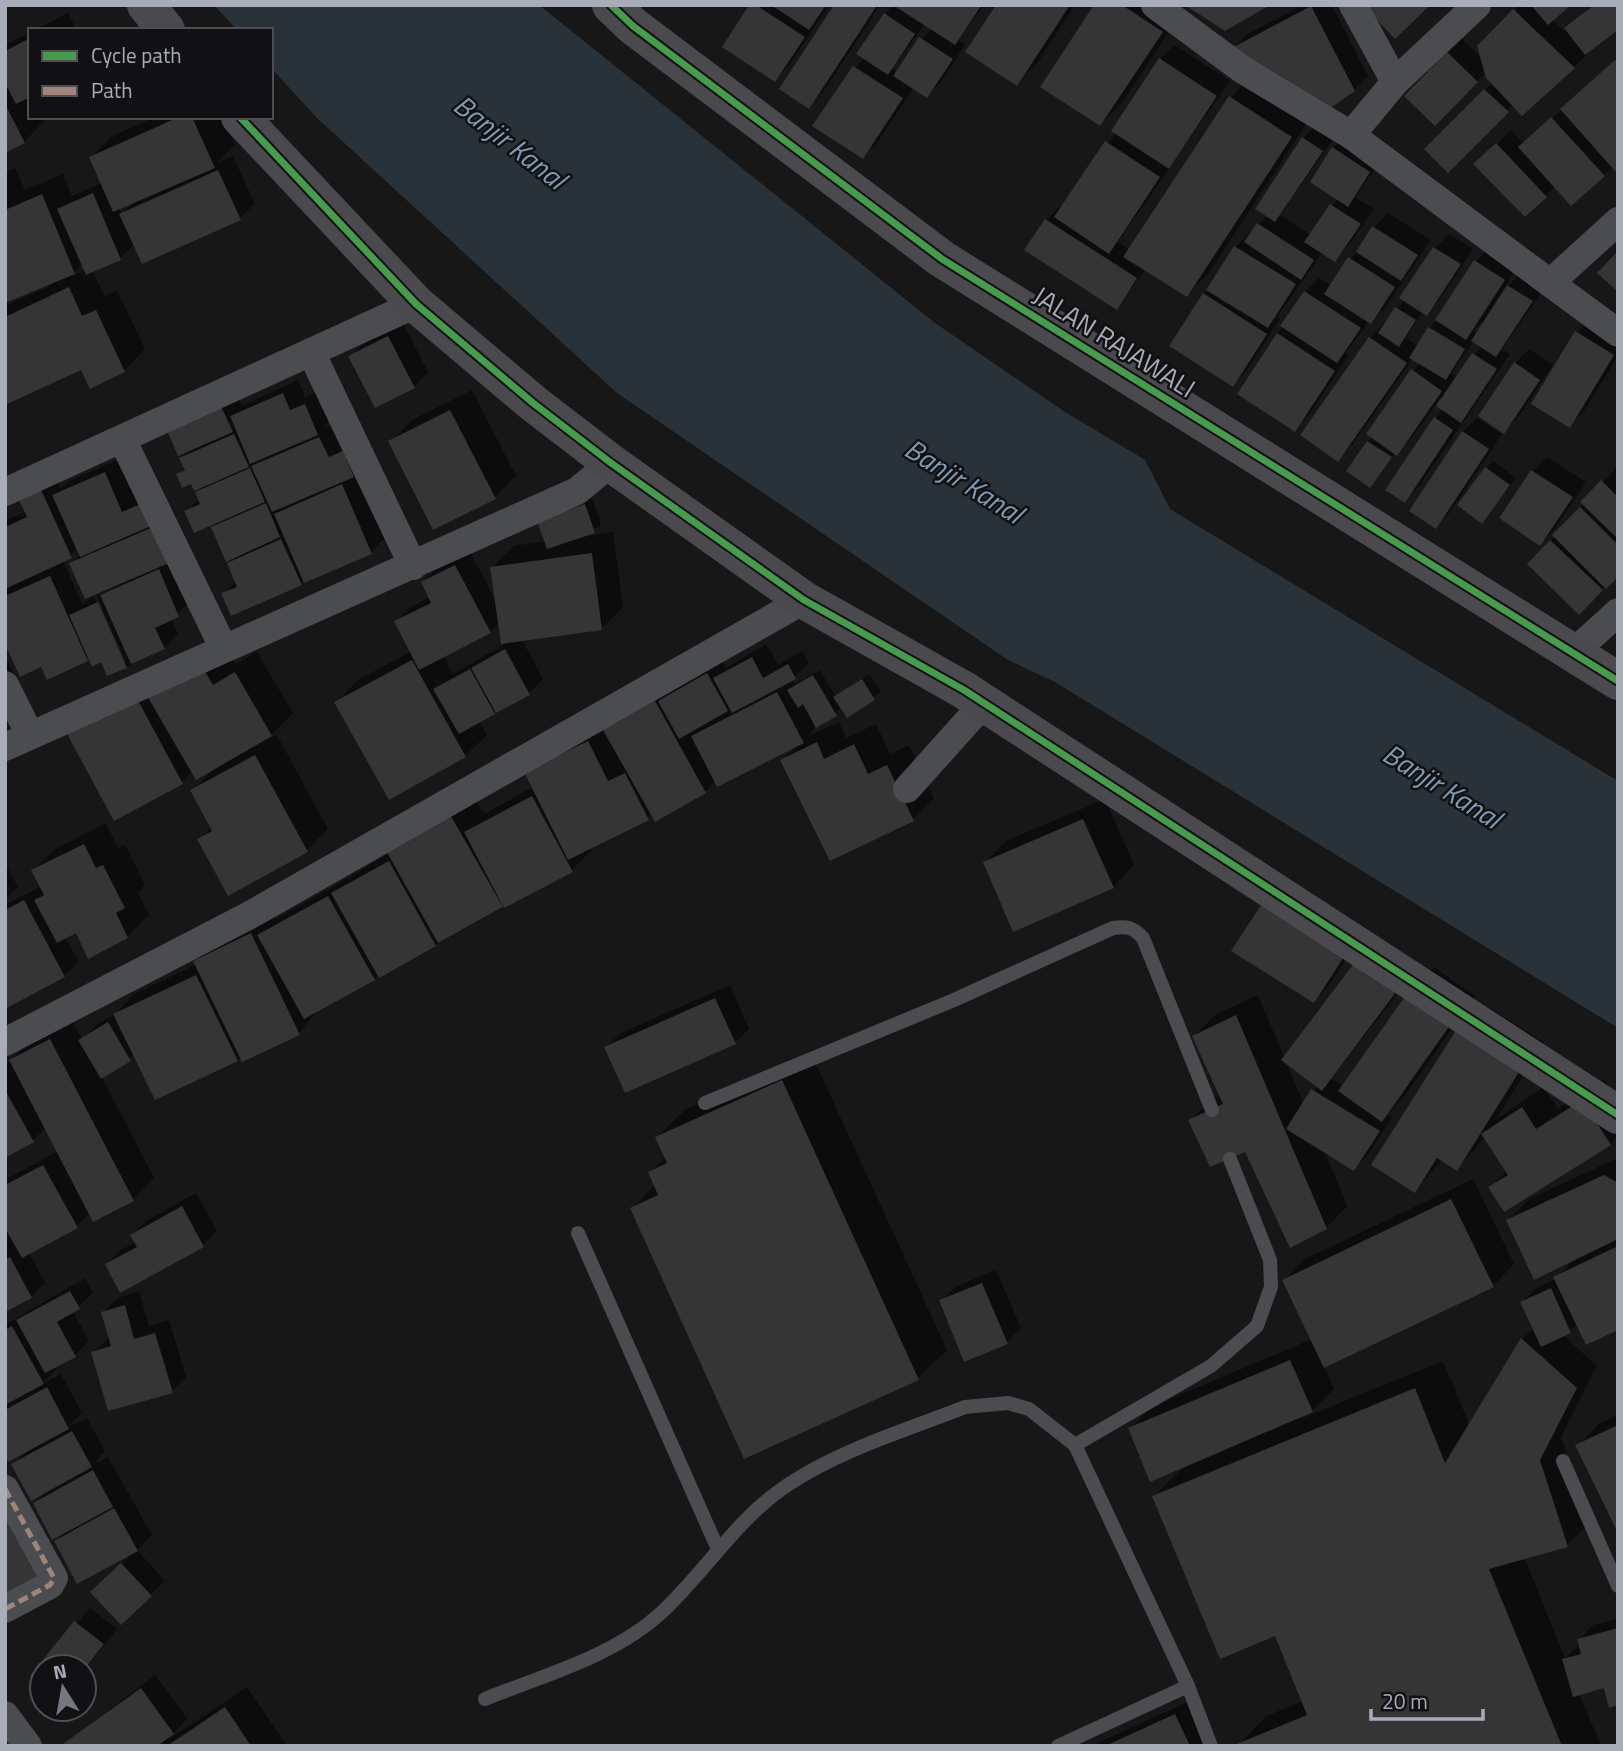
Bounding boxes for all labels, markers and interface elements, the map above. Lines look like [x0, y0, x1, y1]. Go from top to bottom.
legend [28, 28, 273, 119]
text: Cycle path [91, 39, 182, 71]
text: Path [91, 74, 133, 106]
water label: Banjir Kanal [445, 84, 578, 201]
street label: JALAN RAJAWALI [1026, 276, 1203, 407]
water label: Banjir Kanal [897, 427, 1034, 536]
water label: Banjir Kanal [1375, 732, 1512, 841]
north arrow [28, 1653, 98, 1723]
text: N [50, 1655, 69, 1686]
scale bar [1371, 1678, 1483, 1722]
text: 20 m [1382, 1685, 1428, 1717]

